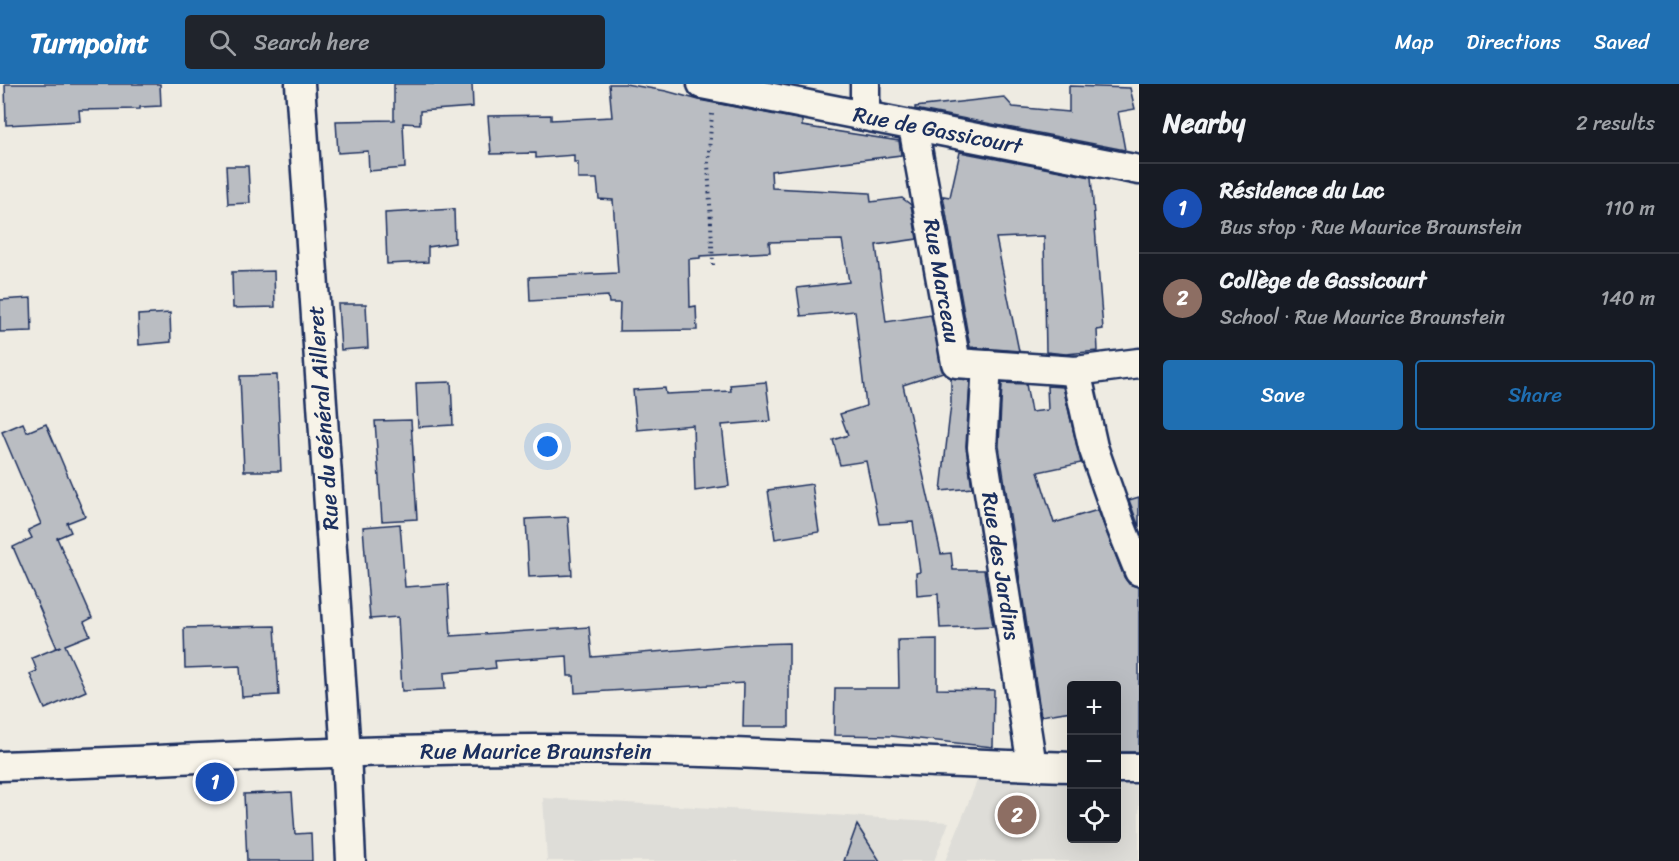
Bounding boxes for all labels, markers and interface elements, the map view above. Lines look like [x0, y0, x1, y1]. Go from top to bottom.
search box [185, 15, 605, 69]
text: Turnpoint [30, 18, 149, 67]
text: Search here [254, 23, 370, 62]
text: Map [1395, 23, 1433, 61]
text: Directions [1466, 23, 1561, 61]
text: Saved [1594, 23, 1649, 61]
icon: search [206, 26, 239, 59]
street label: Rue de Gassicourt [850, 94, 1027, 166]
text: Nearby [1163, 100, 1245, 146]
text: 2 results [1576, 106, 1655, 141]
text: Résidence du Lac [1220, 171, 1384, 210]
text: 1 [1178, 191, 1187, 226]
text: 110 m [1605, 191, 1655, 226]
text: Bus stop · Rue Maurice Braunstein [1220, 210, 1522, 245]
street label: Rue Marceau [912, 215, 972, 347]
text: Collège de Gassicourt [1220, 261, 1426, 300]
text: 2 [1177, 281, 1188, 316]
text: 140 m [1601, 281, 1655, 316]
text: School · Rue Maurice Braunstein [1220, 300, 1505, 335]
street label: Rue du Général Ailleret [296, 304, 350, 532]
button: Save [1163, 360, 1403, 430]
button: Share [1415, 360, 1655, 430]
your location [533, 432, 562, 461]
street label: Rue des Jardins [970, 489, 1032, 643]
map controls [1067, 681, 1121, 843]
button: + [1067, 681, 1121, 735]
street label: Rue Maurice Braunstein [420, 732, 652, 771]
button: − [1067, 735, 1121, 789]
pin: 1 [196, 760, 234, 804]
button: locate [1067, 789, 1121, 843]
pin: 2 [998, 792, 1036, 838]

